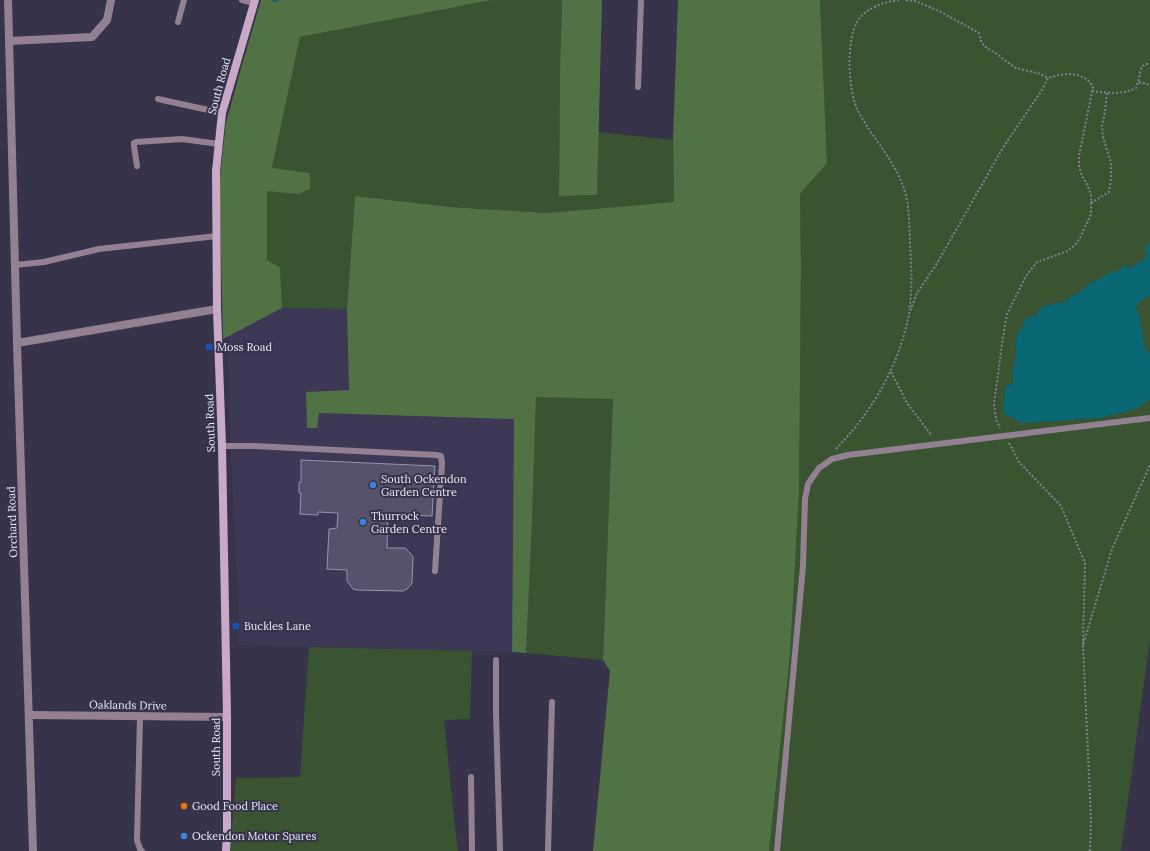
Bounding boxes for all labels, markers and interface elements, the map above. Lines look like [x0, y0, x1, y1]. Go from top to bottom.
street label: South Road [205, 56, 233, 116]
place label: Moss Road [217, 340, 272, 354]
marker: Moss Road [204, 342, 214, 352]
street label: South Road [202, 393, 218, 452]
place label: South Ockendon Garden Centre [381, 472, 467, 499]
marker: South Ockendon Garden Centre [368, 480, 378, 490]
street label: Orchard Road [4, 486, 20, 558]
place label: Thurrock Garden Centre [371, 509, 447, 536]
marker: Thurrock Garden Centre [358, 517, 368, 527]
place label: Buckles Lane [244, 619, 311, 633]
marker: Buckles Lane [231, 621, 241, 631]
street label: Oaklands Drive [89, 697, 167, 713]
street label: South Road [209, 717, 223, 776]
place label: Good Food Place [192, 799, 278, 813]
marker: Good Food Place [179, 801, 189, 811]
place label: Ockendon Motor Spares [192, 829, 317, 843]
marker: Ockendon Motor Spares [179, 831, 189, 841]

